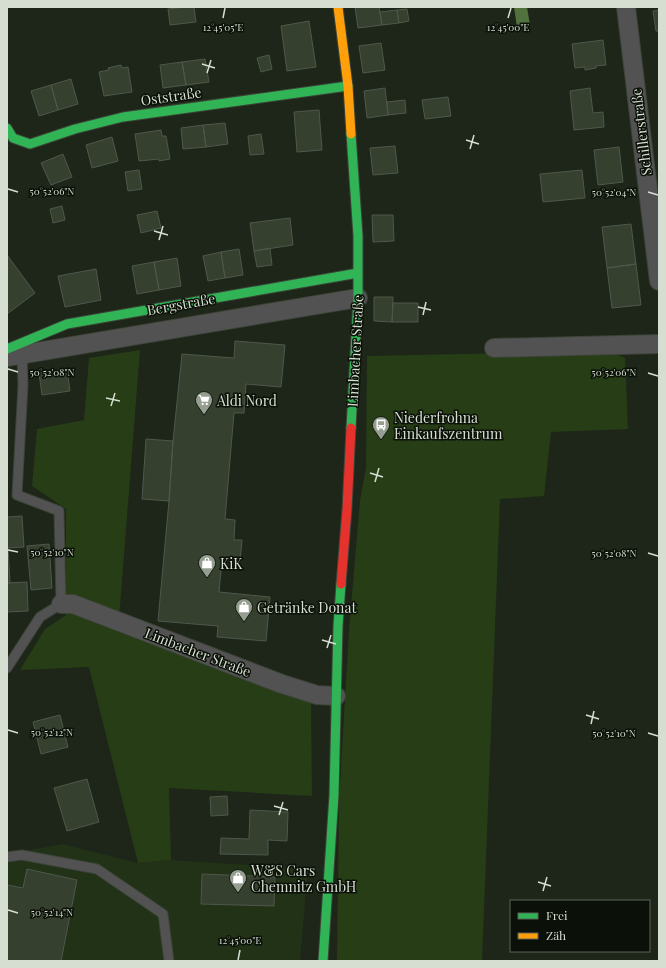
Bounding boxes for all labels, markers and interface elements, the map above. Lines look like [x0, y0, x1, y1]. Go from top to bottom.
text: 12°45'05"E [203, 20, 243, 34]
text: 12°45'00"E [487, 20, 529, 34]
street label: Oststraße [139, 82, 203, 110]
street label: Schillerstraße [626, 87, 656, 177]
text: 50°52'06"N [30, 184, 74, 198]
text: 50°52'04"N [592, 185, 636, 199]
street label: Bergstraße [145, 289, 217, 319]
street label: Limbacher Straße [343, 295, 367, 407]
text: 50°52'08"N [30, 365, 74, 379]
text: 50°52'06"N [592, 365, 636, 379]
supermarket icon: Aldi Nord [194, 390, 214, 415]
place label: Aldi Nord [216, 391, 277, 410]
place label: Niederfrohna Einkaufszentrum [394, 408, 503, 443]
bus stop icon: Niederfrohna Einkaufszentrum [371, 415, 391, 440]
text: 50°52'10"N [30, 545, 74, 559]
text: 50°52'08"N [592, 546, 636, 560]
shop icon: KiK [197, 553, 217, 578]
place label: KiK [220, 554, 243, 573]
shop icon: Getränke Donat [234, 597, 254, 622]
place label: Getränke Donat [257, 598, 357, 617]
street label: Limbacher Straße [142, 623, 254, 681]
text: 50°52'12"N [31, 725, 73, 739]
text: 50°52'10"N [592, 726, 636, 740]
place label: W&S Cars Chemnitz GmbH [250, 861, 357, 896]
shop icon: W&S Cars Chemnitz GmbH [228, 868, 248, 893]
legend [510, 900, 650, 952]
text: 50°52'14"N [31, 905, 73, 919]
text: Frei [546, 907, 568, 923]
text: Zäh [546, 927, 566, 943]
text: 12°45'00"E [219, 933, 261, 947]

